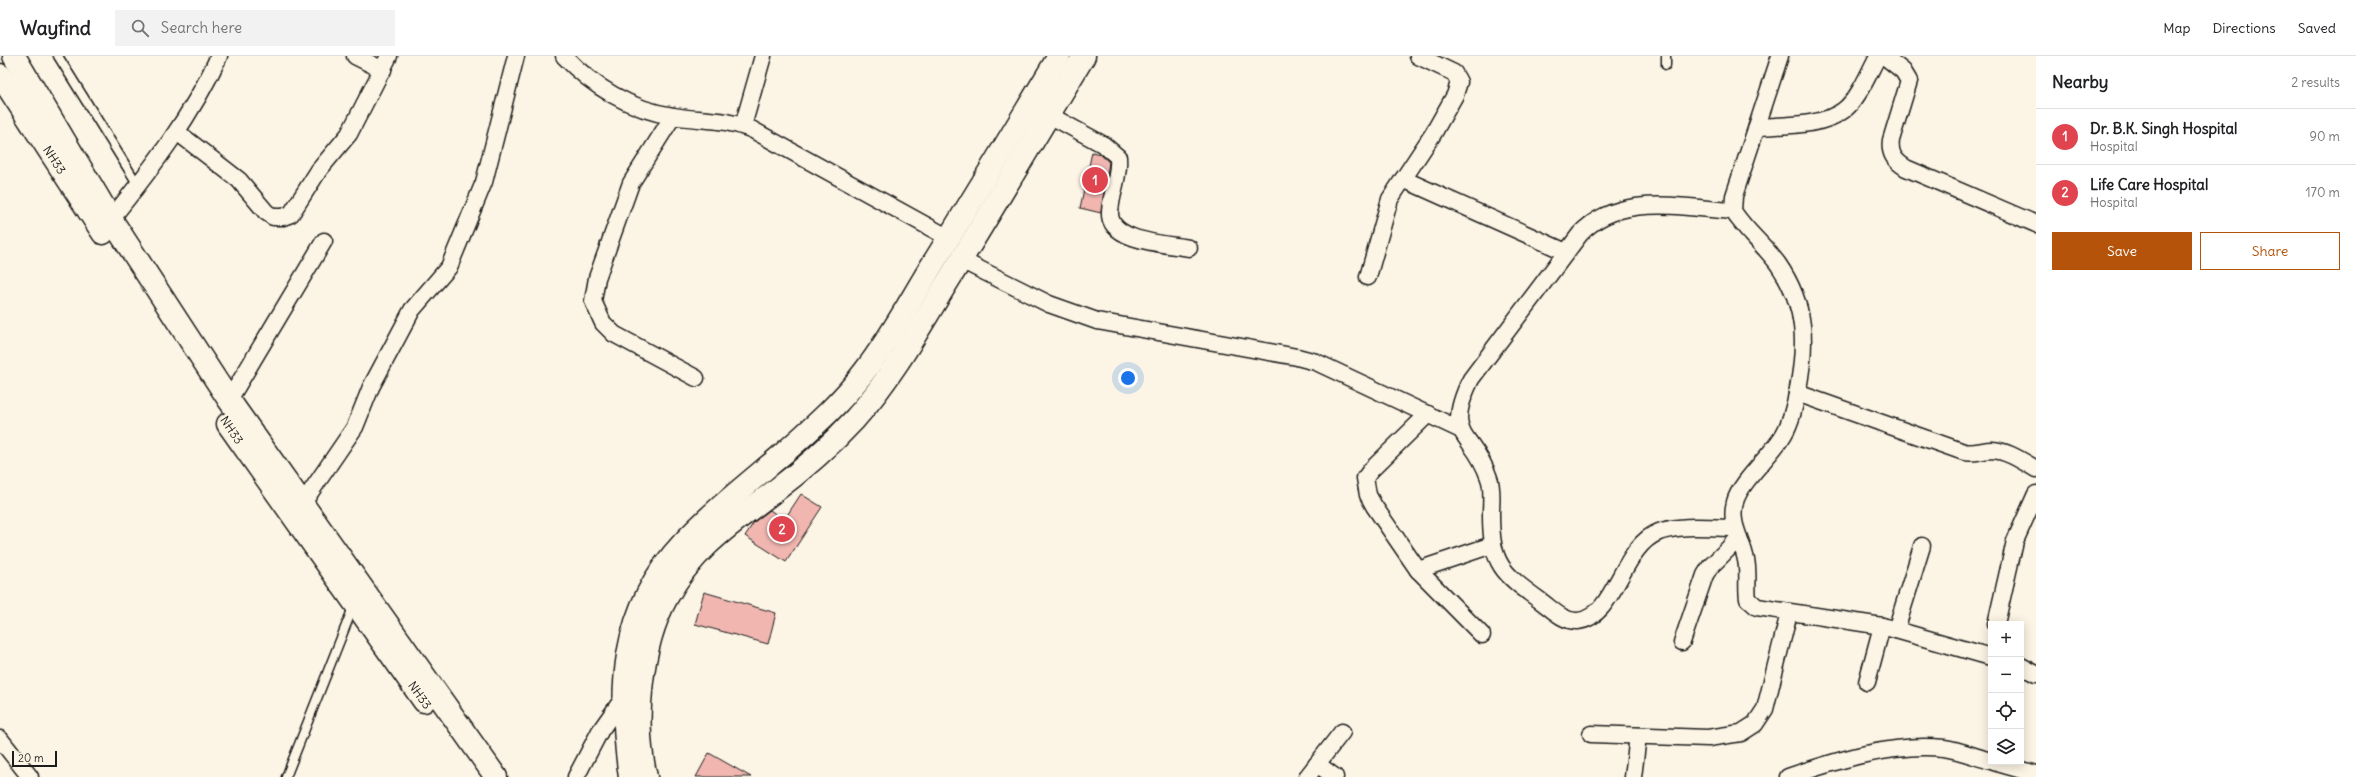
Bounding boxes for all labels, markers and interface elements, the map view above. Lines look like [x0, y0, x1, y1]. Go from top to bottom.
search box [115, 10, 395, 46]
text: Wayfind [20, 16, 91, 40]
icon: search [129, 17, 151, 39]
text: Search here [161, 18, 242, 37]
text: Map [2163, 19, 2190, 37]
text: Directions [2212, 19, 2276, 37]
text: Saved [2298, 19, 2336, 37]
text: Nearby [2052, 71, 2108, 93]
text: 2 results [2291, 74, 2340, 91]
text: Dr. B.K. Singh Hospital [2090, 119, 2237, 138]
text: 1 [2062, 128, 2068, 145]
text: 90 m [2309, 128, 2340, 145]
text: Hospital [2090, 138, 2138, 155]
street label: NH33 [41, 143, 70, 177]
pin: 1 [1082, 165, 1108, 195]
text: Life Care Hospital [2090, 175, 2208, 194]
text: 2 [2061, 184, 2069, 201]
text: 170 m [2305, 184, 2340, 201]
text: Hospital [2090, 194, 2138, 211]
button: Save [2052, 232, 2192, 270]
button: Share [2200, 232, 2340, 270]
your location [1118, 368, 1138, 388]
street label: NH33 [217, 413, 247, 447]
pin: 2 [769, 514, 795, 544]
map controls [1988, 621, 2024, 765]
button: + [1988, 621, 2024, 657]
button: − [1988, 657, 2024, 693]
street label: NH33 [405, 678, 435, 712]
button: locate [1988, 693, 2024, 729]
button: layers [1988, 729, 2024, 765]
scale bar [12, 749, 57, 768]
text: 20 m [18, 751, 44, 765]

